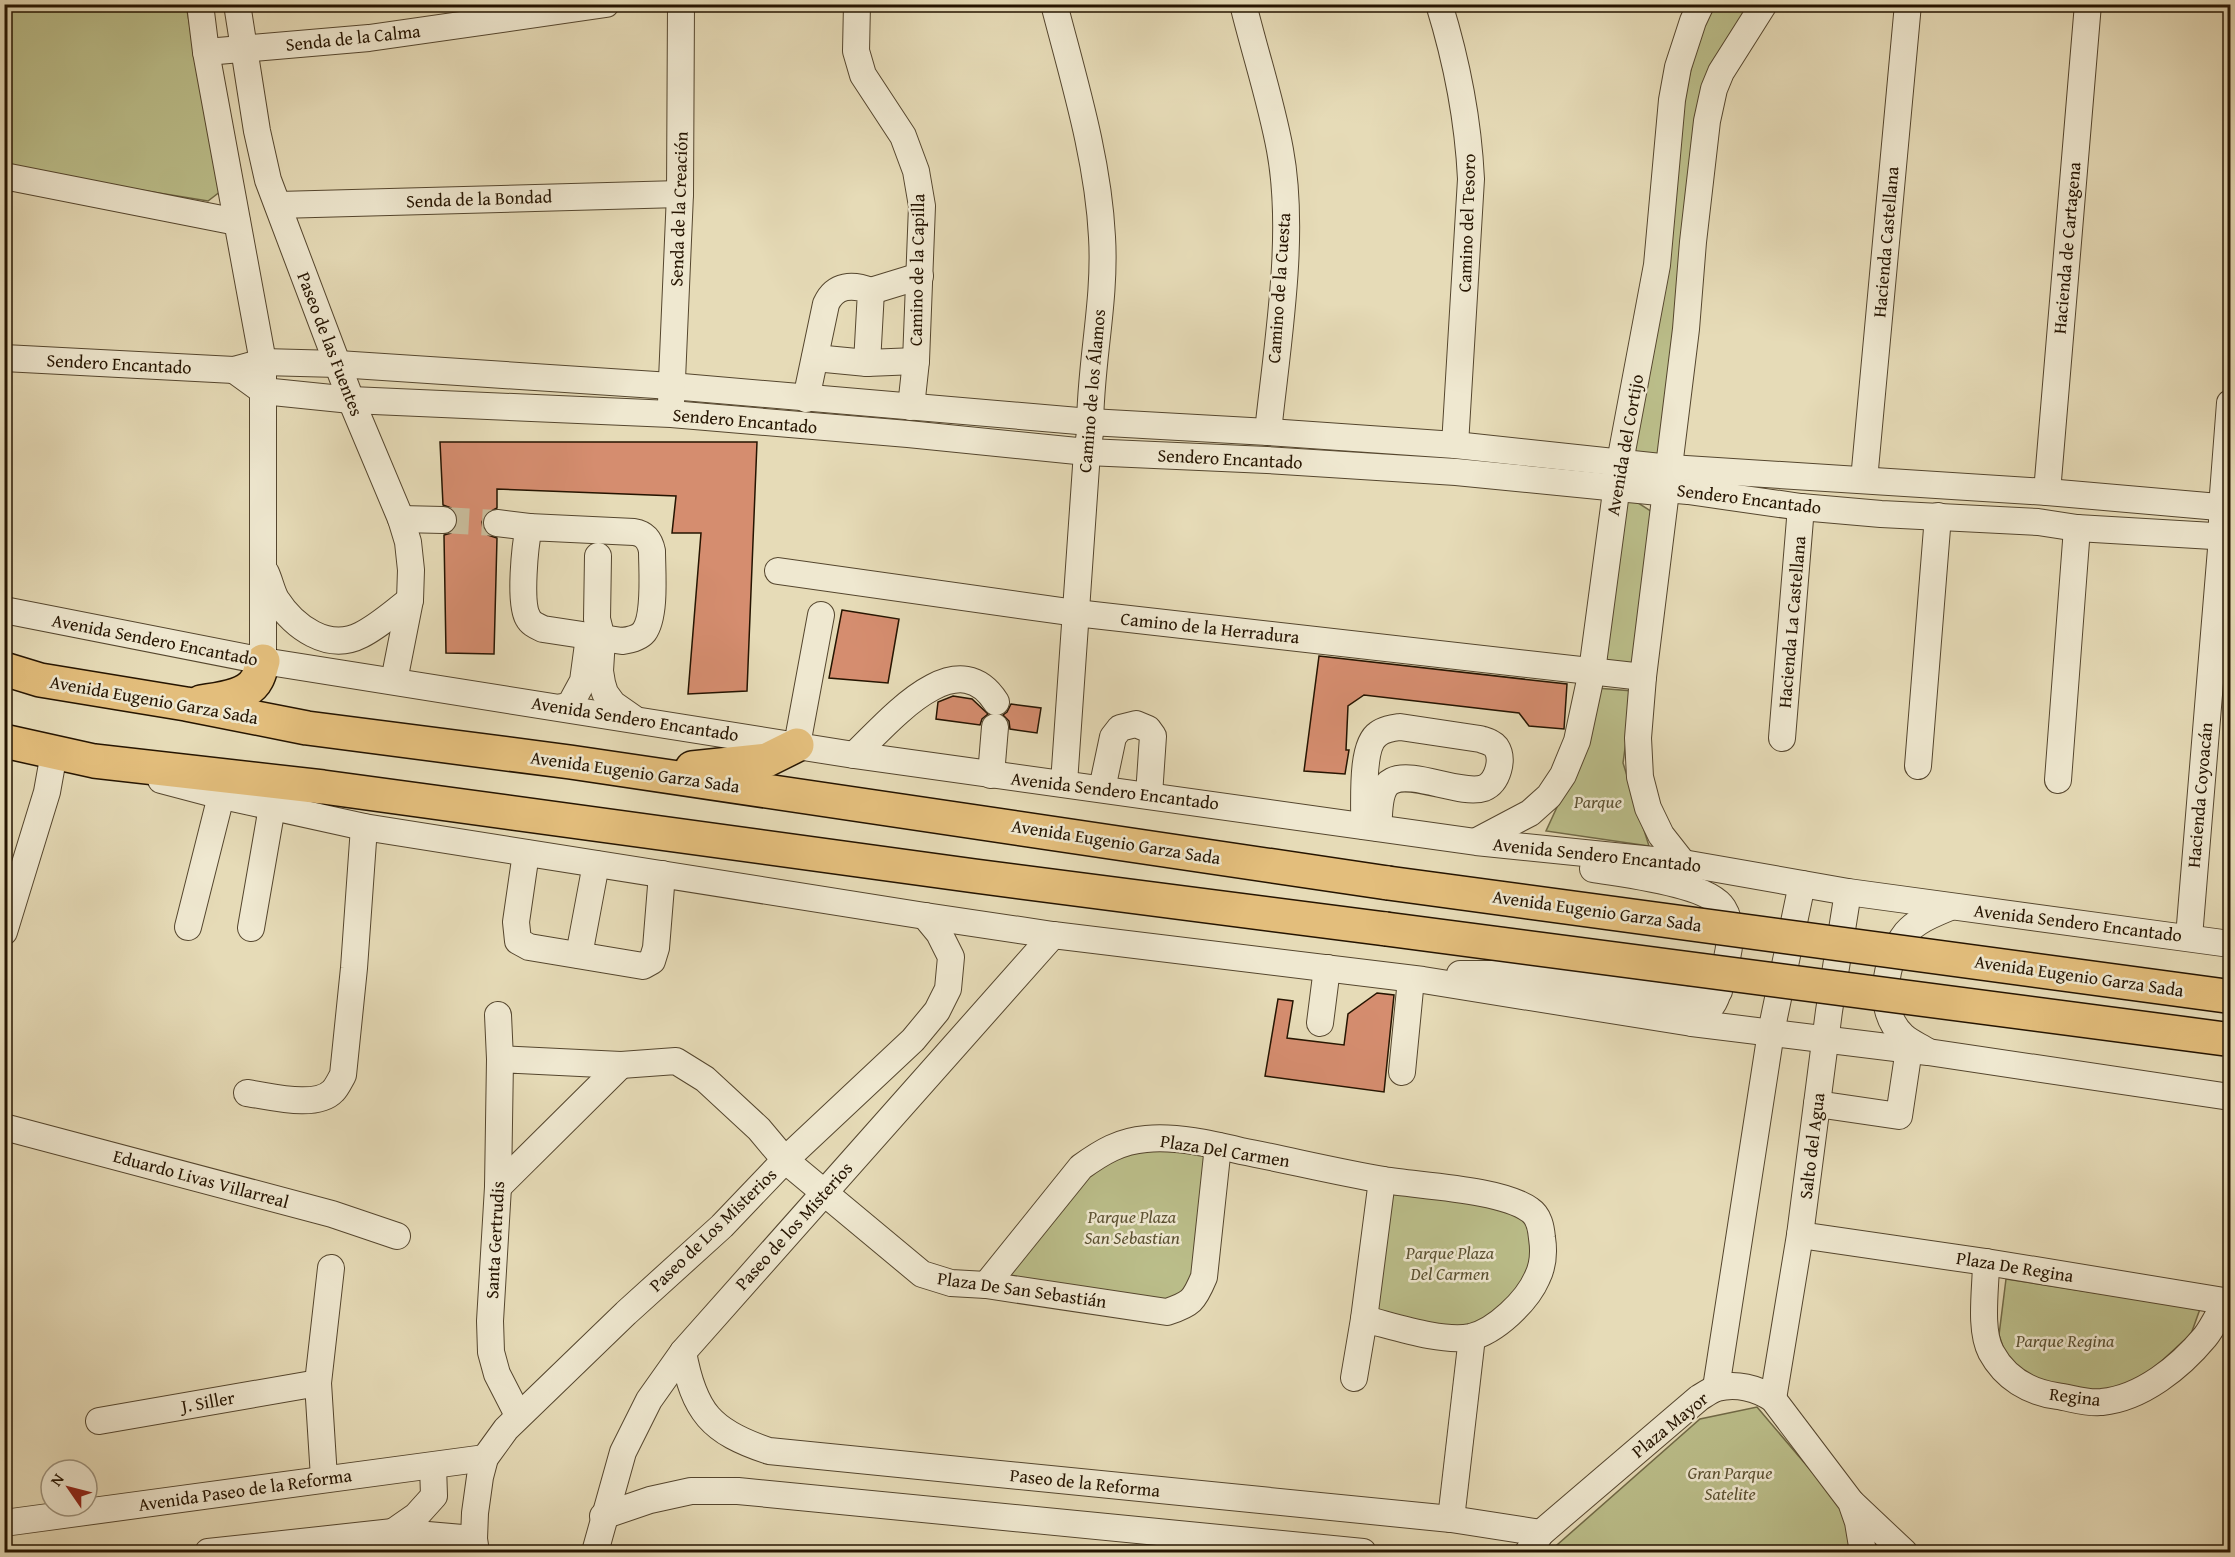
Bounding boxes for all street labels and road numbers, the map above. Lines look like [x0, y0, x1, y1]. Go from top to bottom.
street label: Senda de la Calma [284, 17, 422, 58]
street label: Senda de la Creación [662, 131, 695, 287]
street label: Camino del Tesoro [1451, 153, 1482, 293]
street label: Hacienda de Cartagena [2046, 160, 2088, 335]
street label: Hacienda Castellana [1865, 165, 1906, 319]
street label: Senda de la Bondad [405, 182, 553, 215]
street label: Camino de la Capilla [902, 193, 931, 346]
street label: Camino de la Cuesta [1260, 211, 1297, 364]
street label: Paseo de las Fuentes [291, 268, 370, 420]
street label: Camino de los Álamos [1071, 308, 1112, 474]
street label: Sendero Encantado [46, 346, 192, 381]
street label: Avenida del Cortijo [1599, 372, 1650, 518]
street label: Sendero Encantado [672, 401, 819, 440]
street label: Sendero Encantado [1157, 441, 1303, 476]
street label: Sendero Encantado [1675, 476, 1823, 521]
street label: Hacienda La Castellana [1771, 534, 1813, 709]
street label: Camino de la Herradura [1119, 605, 1301, 650]
street label: Avenida Sendero Encantado [50, 606, 260, 673]
street label: Avenida Eugenio Garza Sada [48, 668, 261, 731]
street label: Avenida Sendero Encantado [530, 689, 741, 748]
street label: Hacienda Coyoacán [2180, 721, 2219, 869]
street label: Avenida Eugenio Garza Sada [529, 743, 742, 800]
street label: Avenida Sendero Encantado [1009, 764, 1221, 817]
street label: Avenida Eugenio Garza Sada [1010, 812, 1223, 871]
street label: Avenida Sendero Encantado [1492, 830, 1703, 879]
street label: Avenida Eugenio Garza Sada [1491, 882, 1704, 939]
street label: Avenida Sendero Encantado [1972, 896, 2184, 949]
street label: Avenida Eugenio Garza Sada [1973, 947, 2186, 1004]
street label: Salto del Agua [1792, 1091, 1831, 1201]
street label: Plaza Del Carmen [1158, 1127, 1292, 1174]
street label: Eduardo Livas Villarreal [110, 1142, 292, 1215]
street label: Paseo de los Misterios [728, 1155, 859, 1296]
street label: Paseo de Los Misterios [643, 1161, 783, 1298]
street label: Santa Gertrudis [478, 1180, 511, 1300]
street label: Plaza De Regina [1955, 1244, 2076, 1289]
street label: Plaza De San Sebastián [936, 1264, 1108, 1315]
street label: Regina [2048, 1380, 2103, 1413]
street label: J. Siller [177, 1383, 237, 1420]
street label: Plaza Mayor [1625, 1385, 1714, 1464]
street label: Avenida Paseo de la Reforma [137, 1461, 354, 1518]
street label: Paseo de la Reforma [1009, 1461, 1162, 1504]

